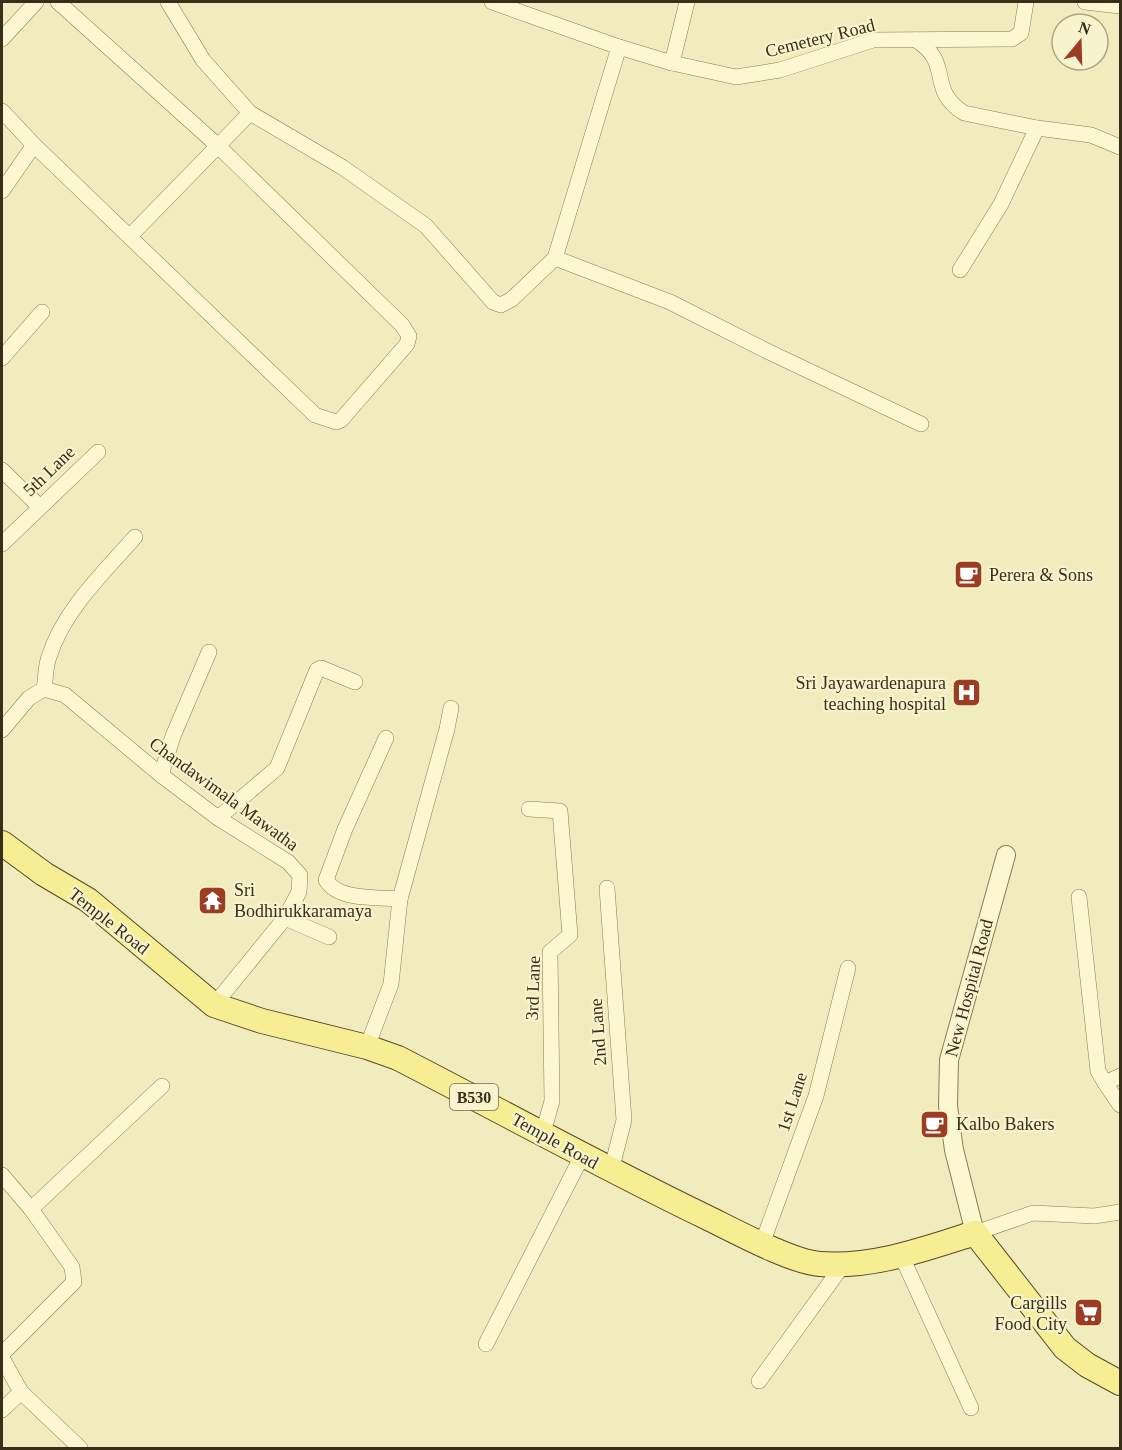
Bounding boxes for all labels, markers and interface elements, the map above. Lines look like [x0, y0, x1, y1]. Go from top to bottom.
north arrow [1050, 12, 1110, 72]
street label: Cemetery Road [763, 15, 877, 61]
text: N [1076, 18, 1093, 38]
street label: 5th Lane [19, 442, 79, 500]
cafe icon: Perera & Sons [952, 559, 984, 591]
place label: Perera & Sons [989, 565, 1093, 585]
place label: Sri Jayawardenapura teaching hospital [796, 673, 946, 714]
hospital icon: Sri Jayawardenapura teaching hospital [951, 677, 983, 709]
street label: Chandawimala Mawatha [146, 733, 302, 855]
place label: Sri Bodhirukkaramaya [234, 880, 372, 921]
street label: Temple Road [65, 884, 153, 958]
temple icon: Sri Bodhirukkaramaya [197, 884, 229, 916]
street label: New Hospital Road [941, 917, 997, 1059]
street label: 3rd Lane [522, 955, 544, 1021]
street label: 2nd Lane [586, 998, 610, 1066]
street label: 1st Lane [773, 1070, 811, 1134]
road number: B530 [450, 1084, 498, 1110]
cafe icon: Kalbo Bakers [919, 1108, 951, 1140]
street label: Temple Road [508, 1109, 602, 1173]
place label: Kalbo Bakers [956, 1114, 1054, 1134]
place label: Cargills Food City [994, 1293, 1067, 1334]
supermarket icon: Cargills Food City [1072, 1297, 1104, 1329]

